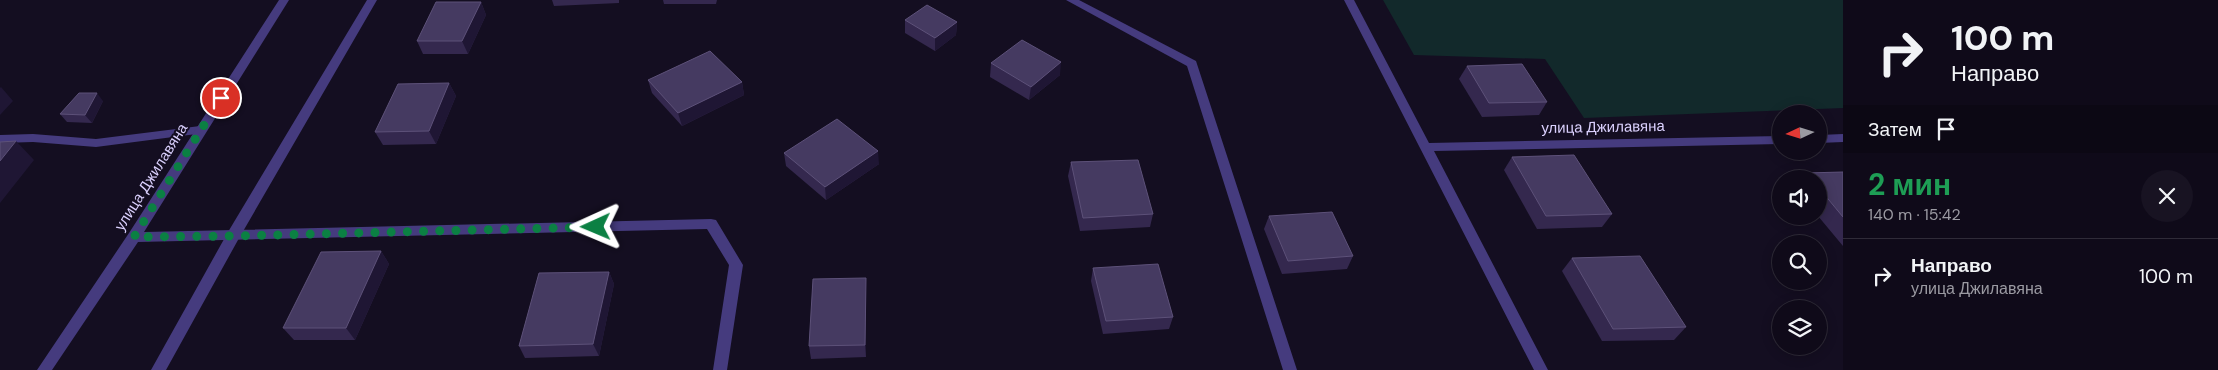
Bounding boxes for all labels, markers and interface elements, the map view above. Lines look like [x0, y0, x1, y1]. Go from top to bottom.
text: 100 m [1951, 15, 2054, 61]
icon: right [1868, 20, 1933, 85]
text: Направо [1951, 59, 2039, 88]
pin [200, 77, 242, 119]
icon: arrive [207, 84, 235, 112]
north arrow [1772, 105, 1828, 160]
map controls [1772, 105, 1827, 355]
icon: arrive [1932, 115, 1960, 143]
street label: улица Джилавяна [1541, 116, 1666, 138]
text: Затем [1868, 117, 1922, 142]
street label: улица Джилавяна [110, 119, 193, 235]
text: 2 мин [1868, 165, 1951, 204]
button: sound [1772, 170, 1827, 225]
button: close [2141, 170, 2193, 222]
position arrow [569, 200, 621, 252]
text: 140 m · 15:42 [1868, 204, 1961, 225]
button: search [1772, 235, 1827, 290]
text: Направо [1911, 253, 1992, 278]
icon: right [1868, 262, 1896, 290]
text: 100 m [2139, 264, 2193, 289]
text: улица Джилавяна [1911, 278, 2043, 299]
button: layers [1772, 300, 1827, 355]

